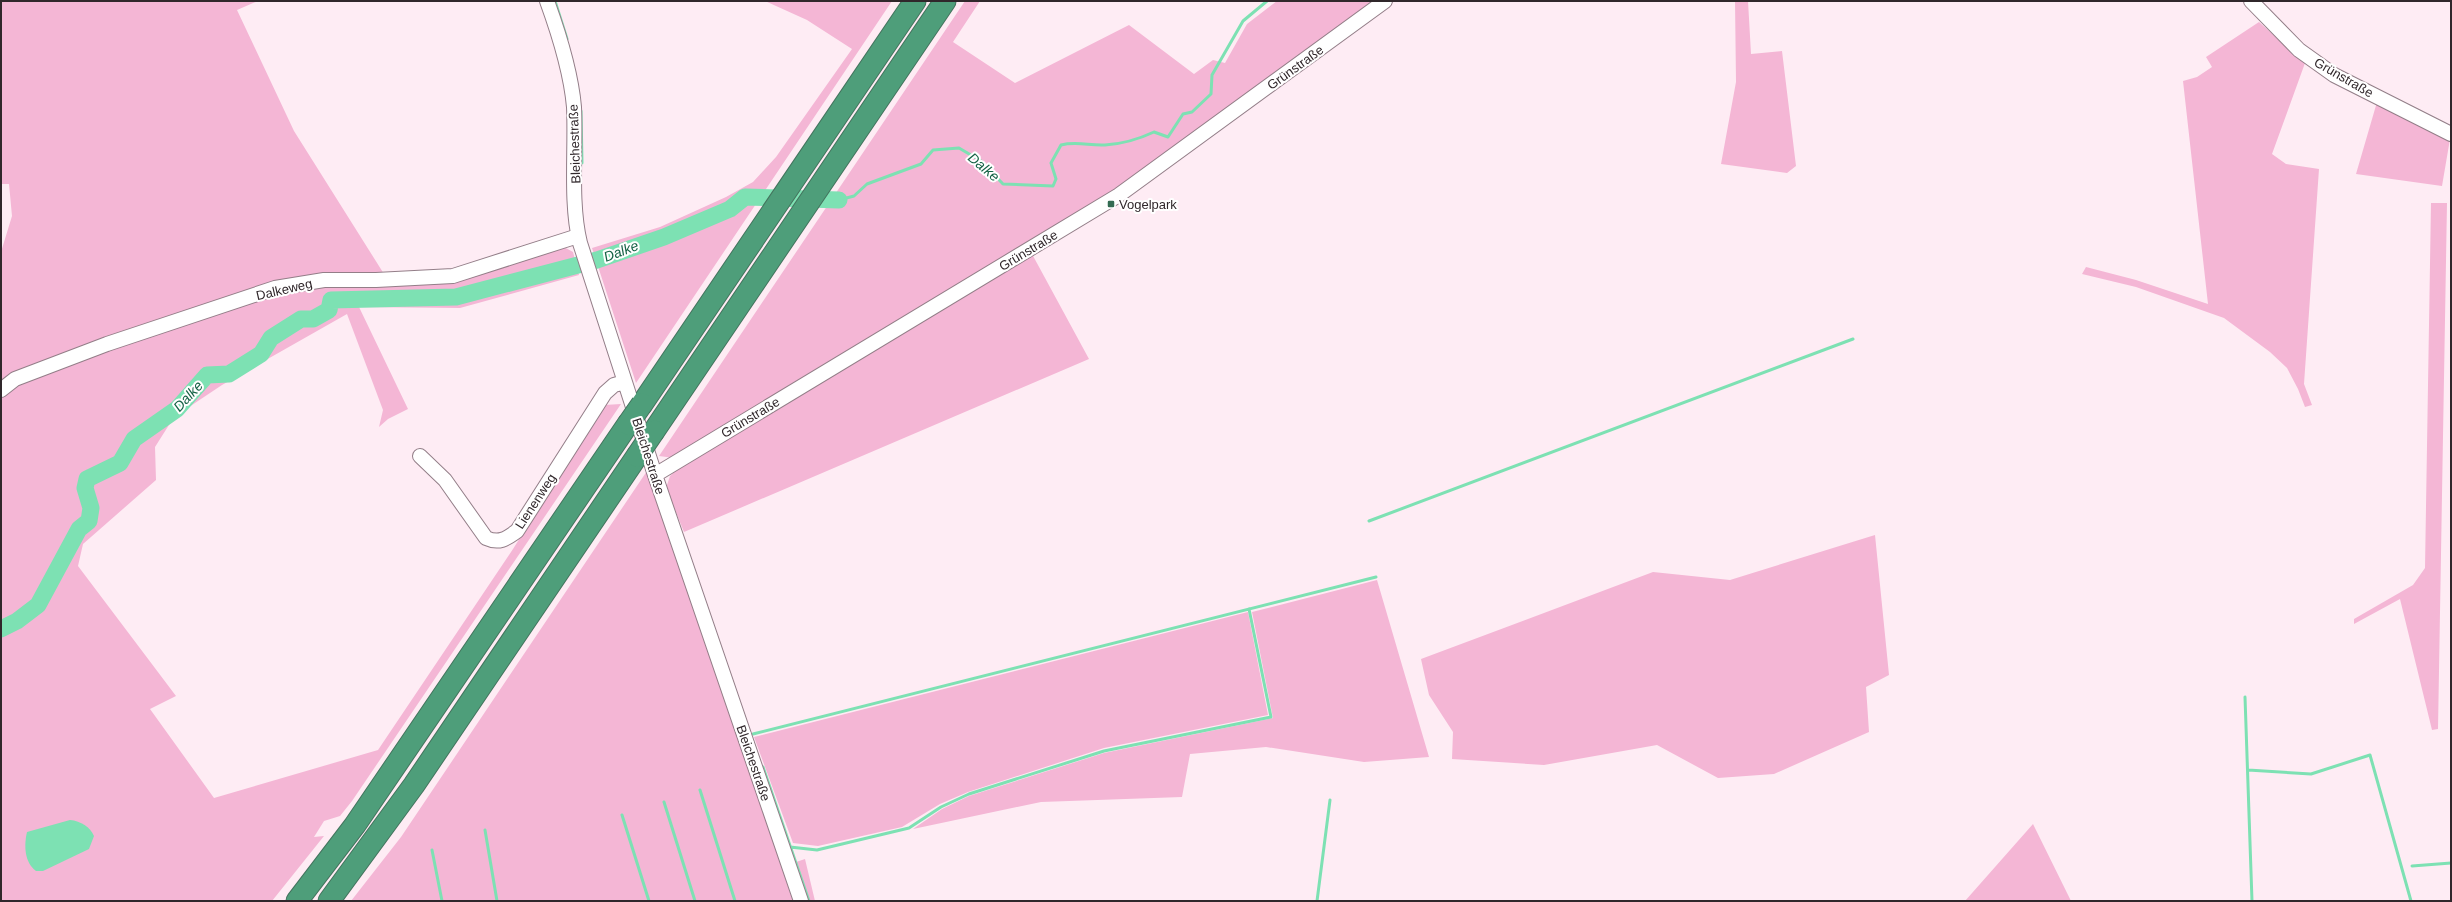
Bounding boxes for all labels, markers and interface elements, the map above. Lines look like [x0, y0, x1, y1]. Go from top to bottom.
street label: Grünstraße [1264, 42, 1326, 93]
street label: Grünstraße [2312, 55, 2376, 100]
street label: Bleichestraße [566, 104, 583, 184]
water label: Dalke [965, 149, 1003, 185]
place label: Vogelpark [1119, 197, 1177, 212]
marker: Vogelpark [1106, 199, 1116, 209]
street label: Grünstraße [996, 227, 1060, 274]
water label: Dalke [601, 237, 641, 265]
street label: Dalkeweg [255, 276, 314, 303]
water label: Dalke [170, 377, 206, 415]
street label: Grünstraße [718, 394, 782, 441]
street label: Bleichestraße [629, 416, 668, 496]
street label: Lienenweg [512, 471, 559, 532]
street label: Bleichestraße [733, 723, 774, 803]

